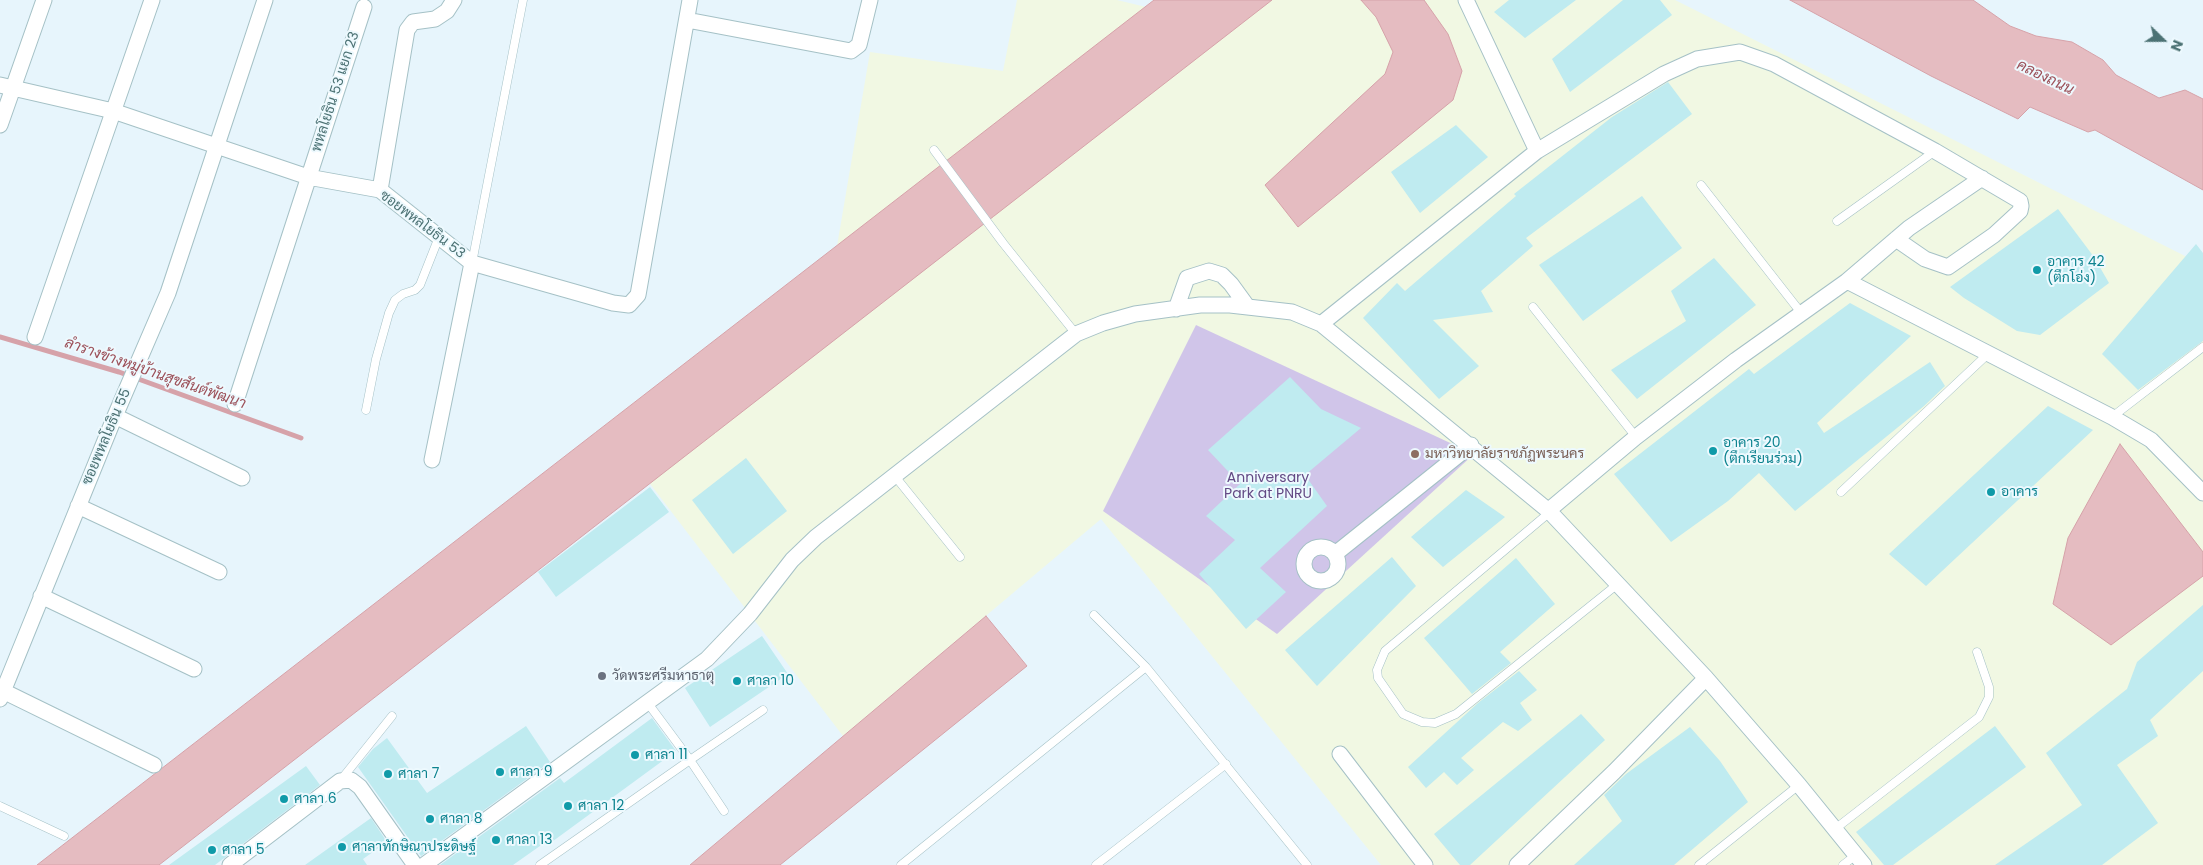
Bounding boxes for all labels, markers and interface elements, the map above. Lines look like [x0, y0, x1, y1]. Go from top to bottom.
north arrow [2138, 15, 2188, 65]
street label: พหลโยธิน 53 แยก 23 [309, 30, 363, 154]
text: N [2166, 37, 2188, 54]
water label: คลองถนน [2014, 56, 2076, 100]
street label: ซอยพหลโยธิน 53 [376, 187, 468, 263]
place label: อาคาร 42 (ตึกโอ่ง) [2047, 254, 2105, 286]
marker: อาคาร 42 (ตึกโอ่ง) [2031, 264, 2043, 276]
water label: ลำรางข้างหมู่บ้านสุขสันต์พัฒนา [62, 334, 248, 414]
street label: ซอยพหลโยธิน 55 [79, 386, 135, 488]
place label: อาคาร 20 (ตึกเรียนร่วม) [1723, 435, 1803, 468]
marker: อาคาร 20 (ตึกเรียนร่วม) [1707, 445, 1719, 457]
place label: มหาวิทยาลัยราชภัฏพระนคร [1425, 446, 1584, 462]
marker: มหาวิทยาลัยราชภัฏพระนคร [1409, 448, 1421, 460]
park label: Anniversary Park at PNRU [1224, 470, 1312, 502]
place label: อาคาร [2001, 484, 2038, 500]
marker: อาคาร [1985, 486, 1997, 498]
place label: วัดพระศรีมหาธาตุ [612, 668, 714, 684]
marker: วัดพระศรีมหาธาตุ [596, 670, 608, 682]
place label: ศาลา 10 [747, 673, 794, 689]
marker: ศาลา 10 [731, 675, 743, 687]
place label: ศาลา 11 [645, 747, 688, 763]
marker: ศาลา 11 [629, 749, 641, 761]
place label: ศาลา 9 [510, 764, 553, 780]
place label: ศาลา 7 [398, 766, 440, 782]
marker: ศาลา 9 [494, 766, 506, 778]
marker: ศาลา 7 [382, 768, 394, 780]
place label: ศาลา 6 [294, 791, 337, 807]
marker: ศาลา 6 [278, 793, 290, 805]
place label: ศาลา 12 [578, 798, 624, 814]
marker: ศาลา 12 [562, 800, 574, 812]
place label: ศาลา 8 [440, 811, 483, 827]
marker: ศาลา 8 [424, 813, 436, 825]
place label: ศาลา 13 [506, 832, 553, 848]
marker: ศาลา 13 [490, 834, 502, 846]
place label: ศาลาทักษิณาประดิษฐ์ [352, 839, 476, 855]
marker: ศาลาทักษิณาประดิษฐ์ [336, 841, 348, 853]
place label: ศาลา 5 [222, 842, 265, 858]
marker: ศาลา 5 [206, 844, 218, 856]

